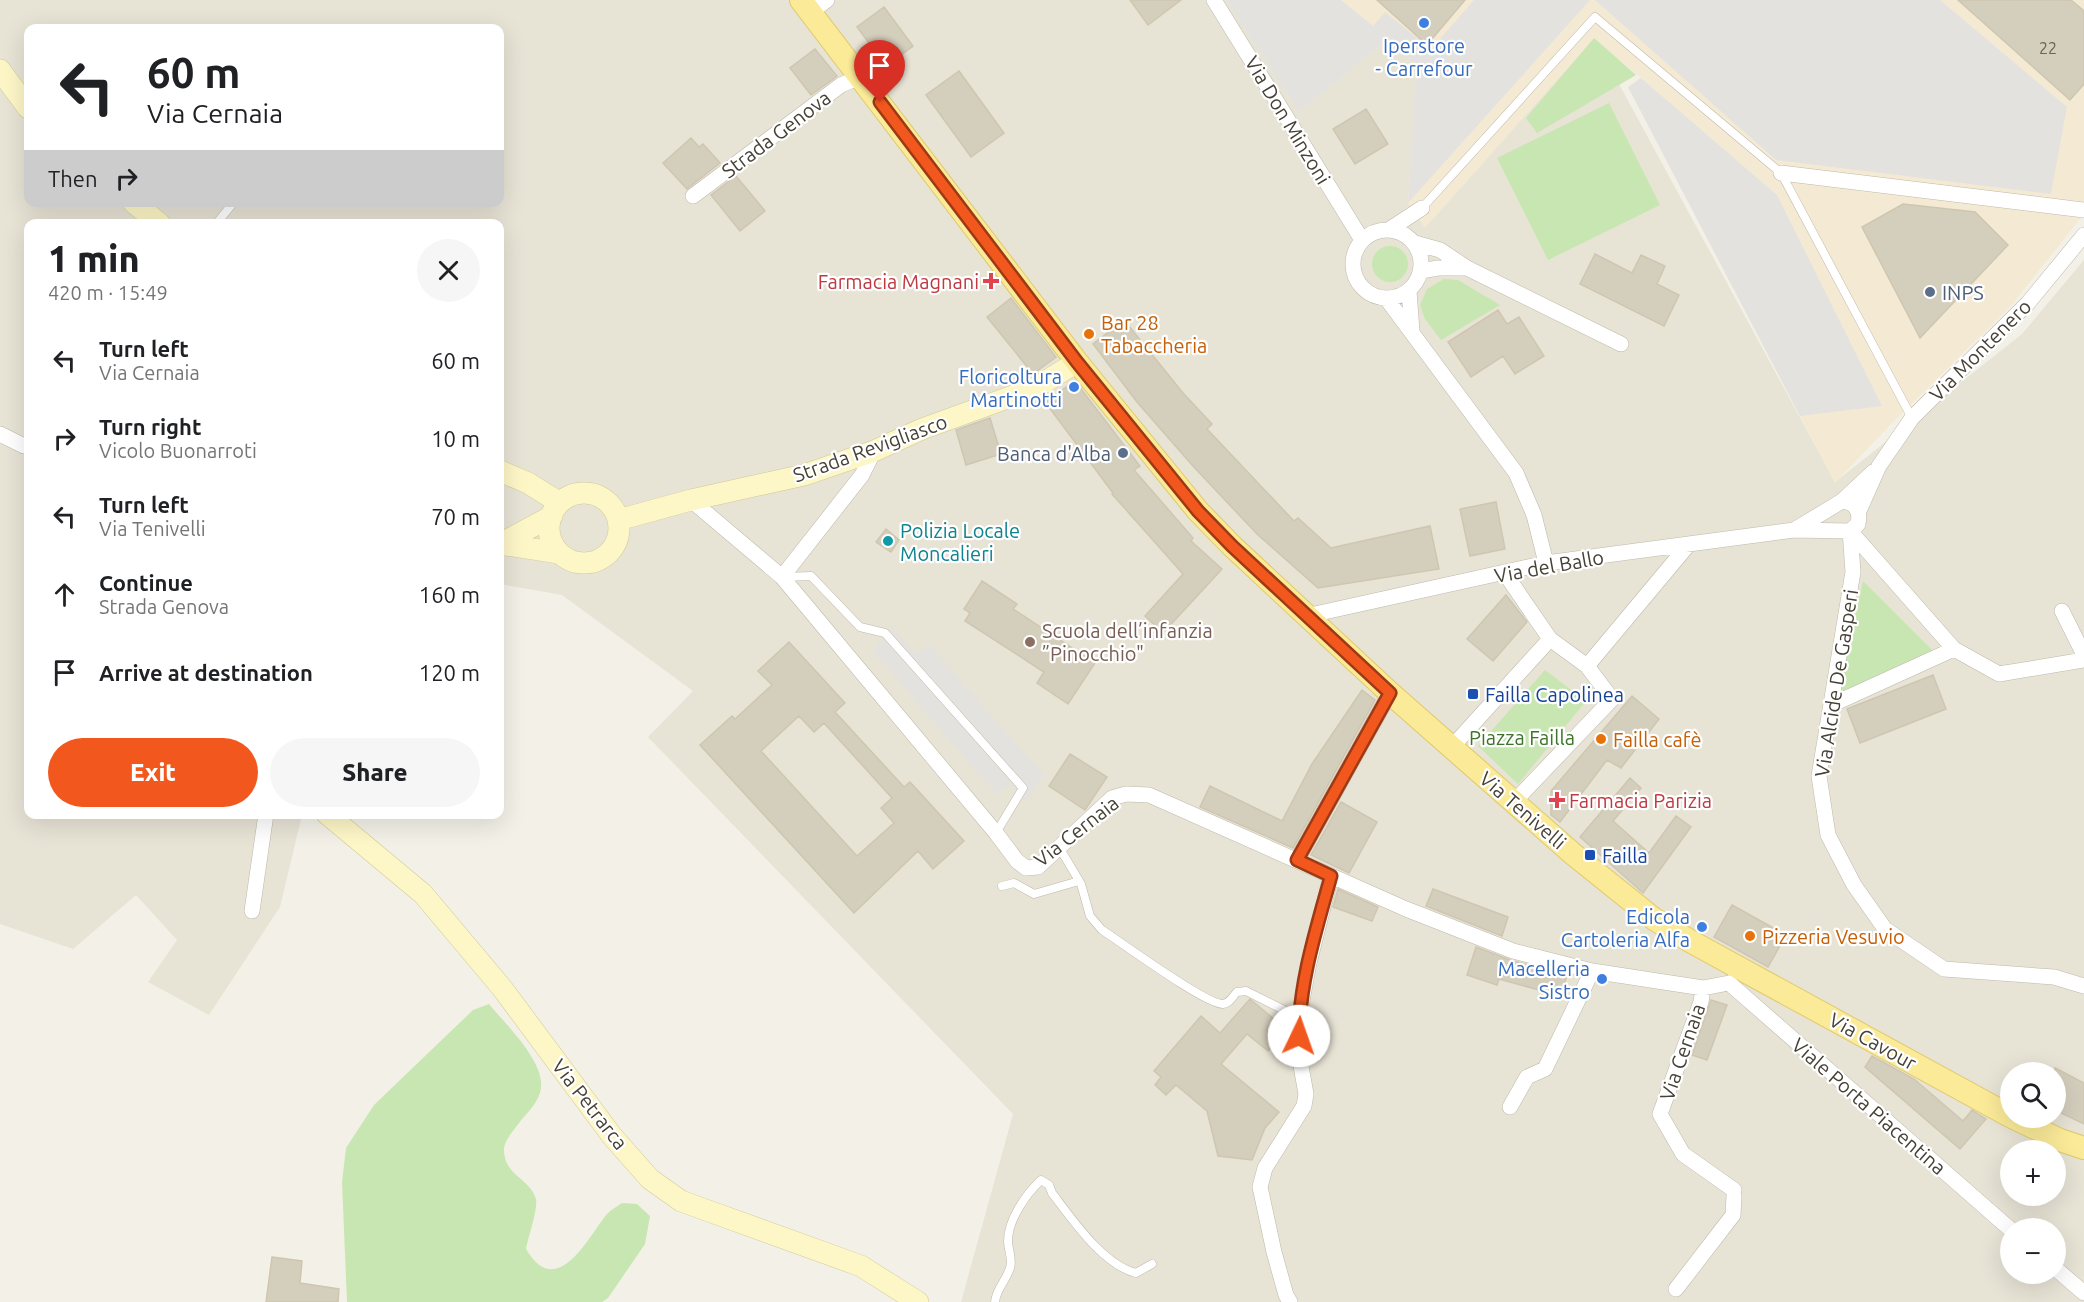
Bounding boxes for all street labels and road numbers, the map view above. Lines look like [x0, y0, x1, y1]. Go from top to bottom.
street label: Via Don Minzoni [1241, 52, 1335, 188]
street label: Strada Genova [717, 86, 835, 182]
street label: Via Montenero [1924, 294, 2036, 406]
street label: Strada Revigliasco [790, 409, 950, 487]
street label: Via del Ballo [1492, 545, 1606, 587]
street label: Via Alcide De Gasperi [1810, 587, 1862, 779]
street label: Via Tenivelli [1475, 766, 1571, 854]
street label: Via Cernaia [1029, 791, 1123, 871]
street label: Via Cernaia [1655, 1001, 1709, 1103]
street label: Via Cavour [1825, 1008, 1921, 1075]
street label: Viale Porta Piacentina [1787, 1033, 1951, 1179]
street label: Via Petrarca [548, 1054, 632, 1154]

